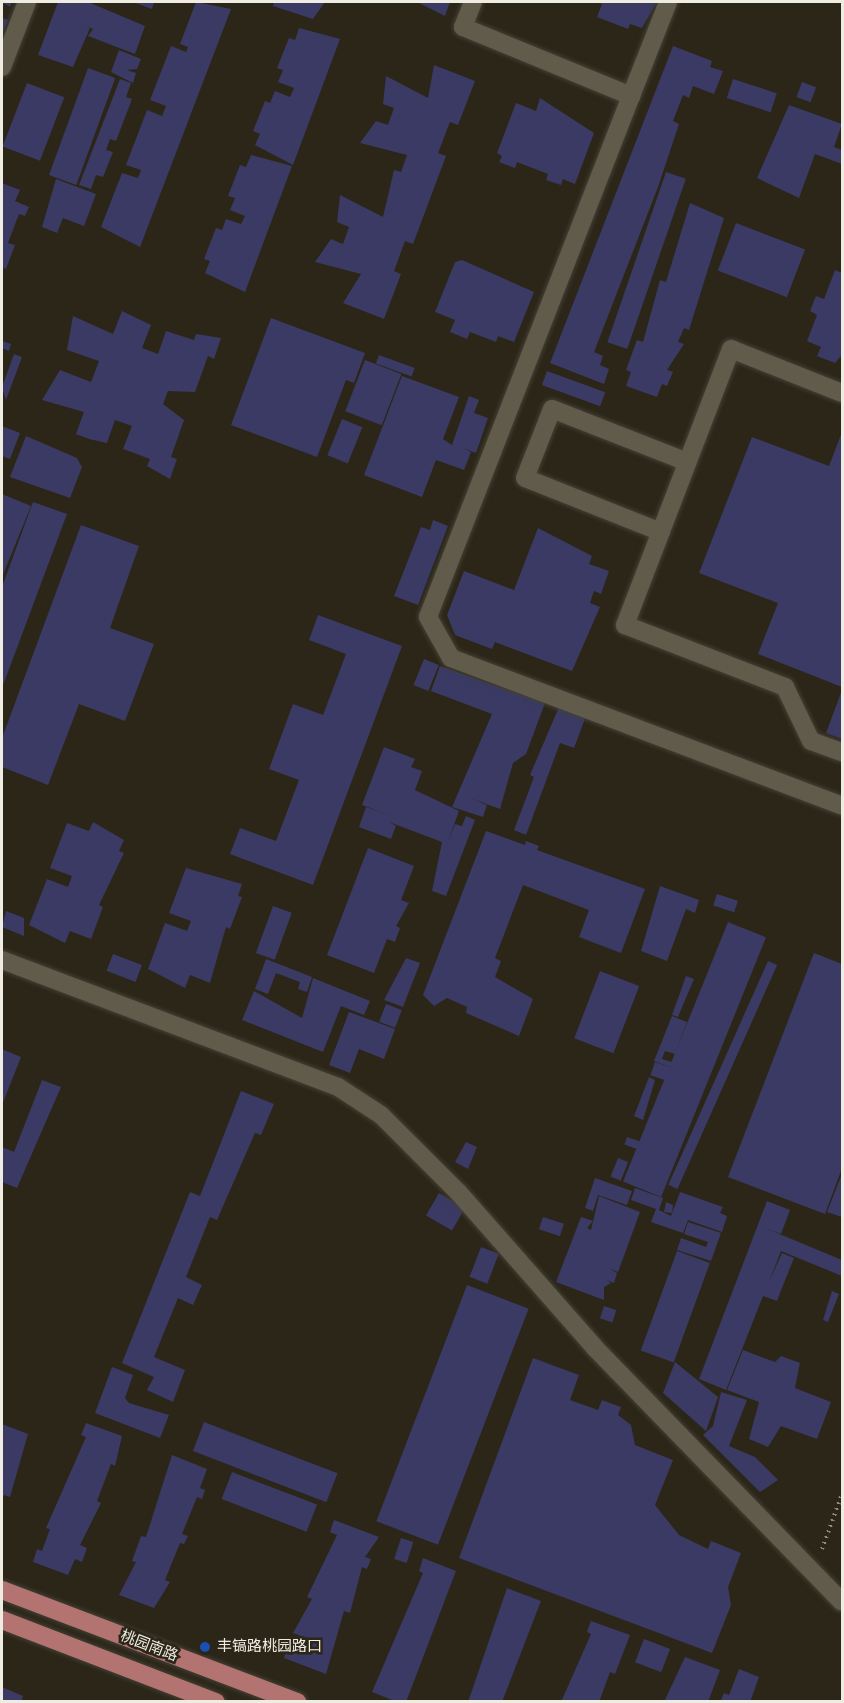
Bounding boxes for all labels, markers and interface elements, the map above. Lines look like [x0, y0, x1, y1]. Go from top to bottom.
street label: 桃园南路 [118, 1627, 180, 1665]
place label: 丰镐路桃园路口 [217, 1638, 322, 1656]
marker: 丰镐路桃园路口 [198, 1640, 212, 1654]

